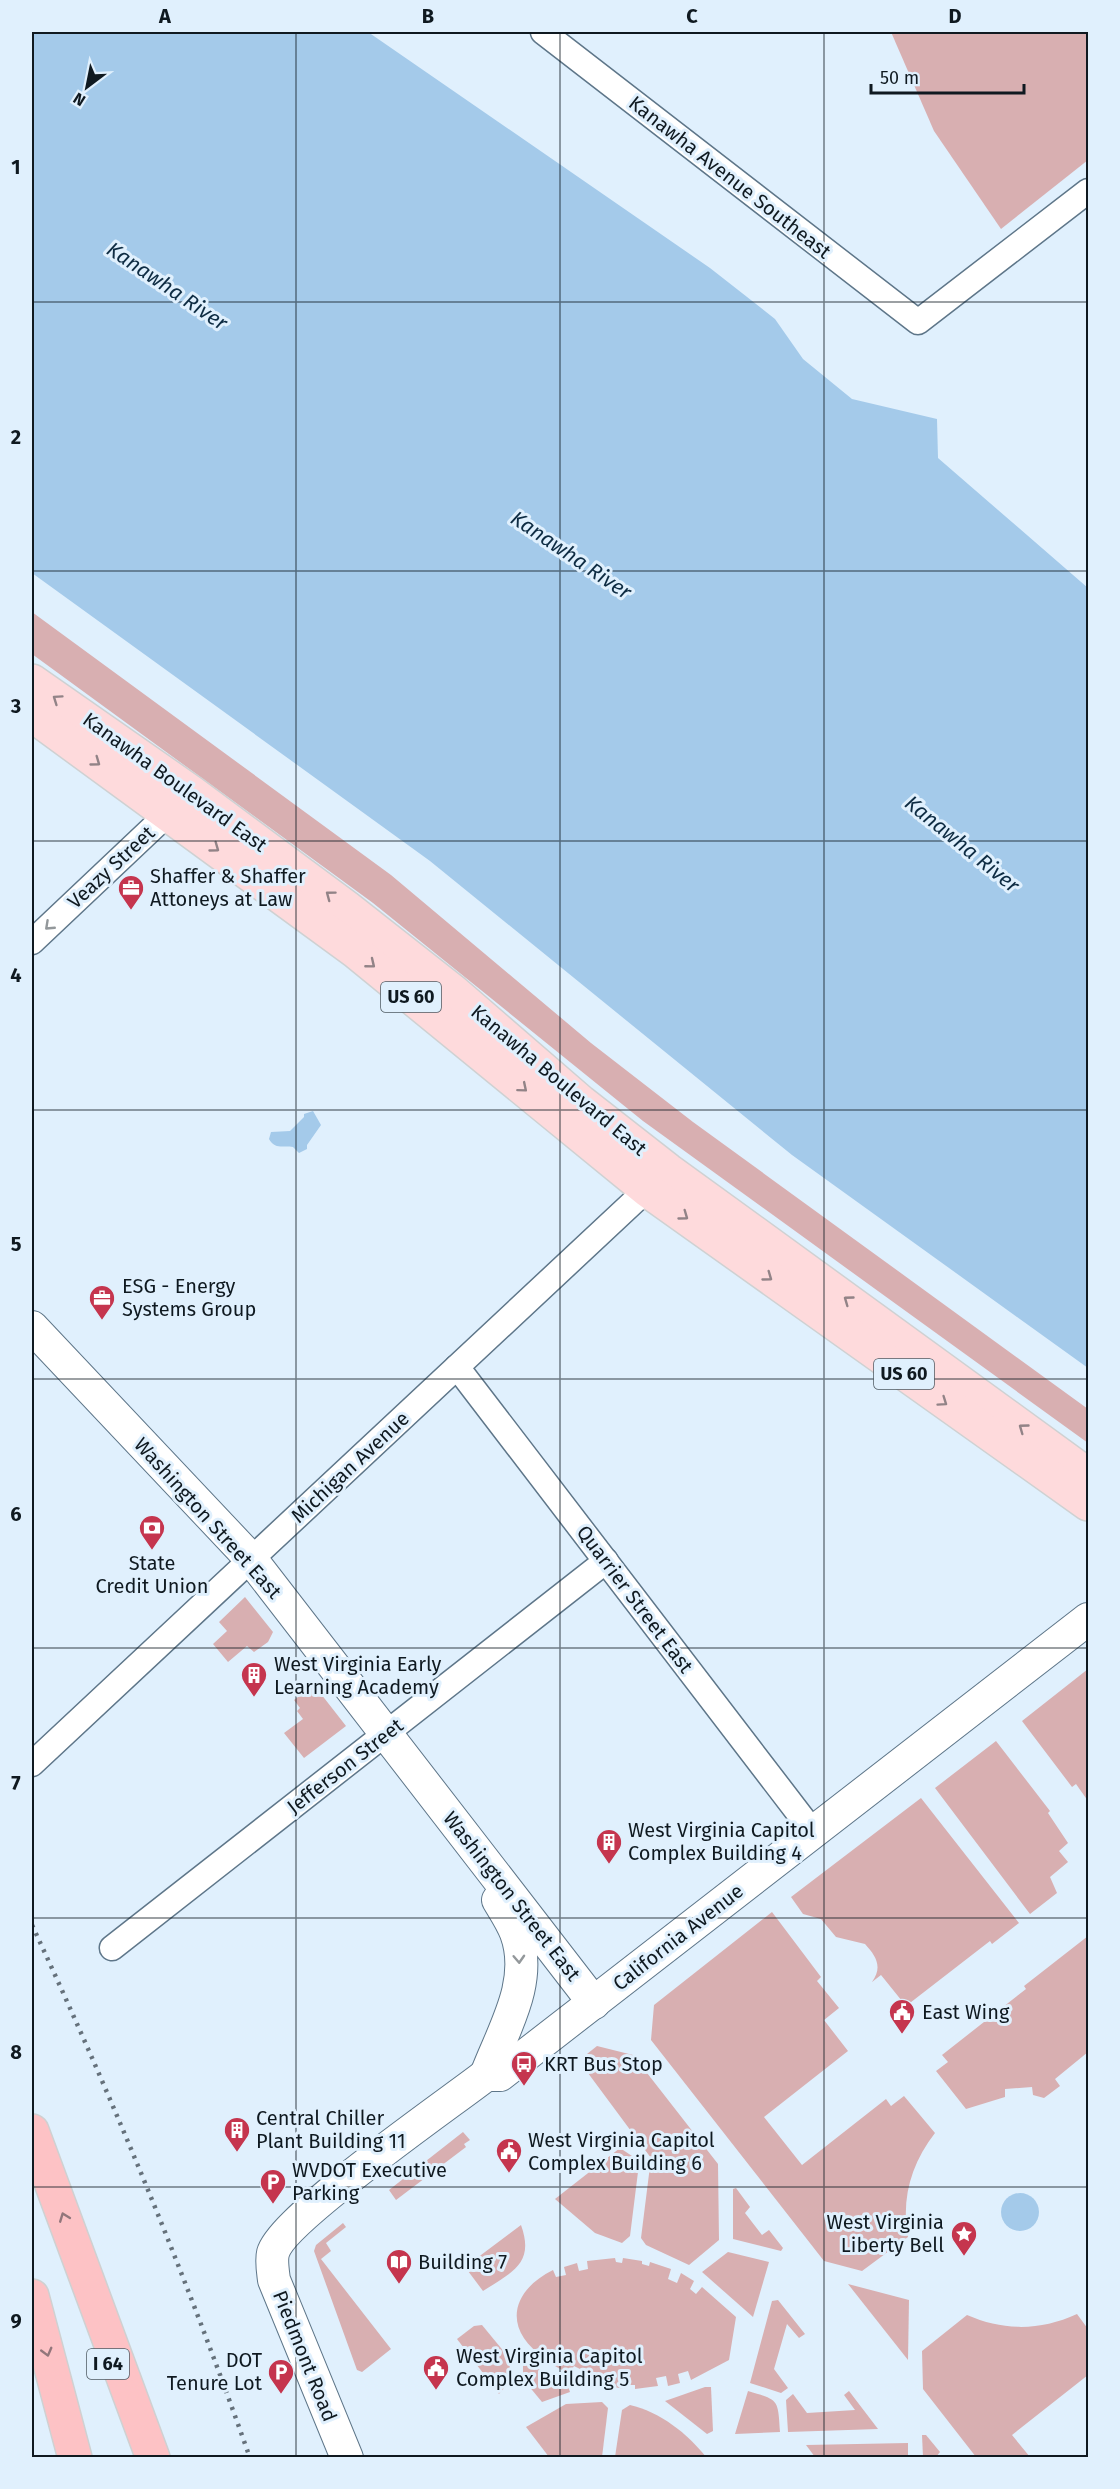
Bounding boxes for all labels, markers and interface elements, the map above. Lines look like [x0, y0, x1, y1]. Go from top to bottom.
text: A [158, 4, 172, 28]
text: B [422, 4, 434, 28]
text: C [686, 4, 698, 28]
text: D [948, 4, 962, 28]
north arrow [57, 57, 117, 117]
scale bar [871, 57, 1024, 95]
text: 50 m [880, 67, 919, 89]
text: N [70, 88, 89, 110]
street label: Kanawha Avenue Southeast [624, 91, 837, 264]
text: 1 [11, 155, 21, 179]
water label: Kanawha River [102, 236, 233, 336]
text: 2 [11, 425, 21, 449]
water label: Kanawha River [506, 505, 637, 605]
text: 3 [10, 694, 21, 718]
one-way arrow [52, 695, 63, 706]
street label: Kanawha Boulevard East [78, 707, 272, 857]
one-way arrow [89, 755, 100, 766]
water label: Kanawha River [899, 790, 1025, 899]
street label: Veazy Street [62, 820, 160, 913]
one-way arrow [208, 841, 219, 852]
place label: Shaffer & Shaffer Attoneys at Law [150, 864, 306, 911]
office icon: Shaffer & Shaffer Attoneys at Law [116, 873, 146, 911]
one-way arrow [325, 891, 336, 902]
one-way arrow [45, 918, 56, 929]
one-way arrow [365, 957, 376, 968]
text: 4 [10, 963, 22, 987]
road number: US 60 [381, 982, 441, 1012]
street label: Kanawha Boulevard East [466, 1000, 652, 1161]
one-way arrow [516, 1080, 527, 1091]
one-way arrow [677, 1209, 688, 1220]
text: 5 [11, 1232, 22, 1256]
one-way arrow [761, 1270, 772, 1281]
place label: ESG - Energy Systems Group [122, 1274, 256, 1321]
office icon: ESG - Energy Systems Group [87, 1283, 117, 1321]
one-way arrow [844, 1296, 855, 1307]
road number: US 60 [874, 1359, 934, 1389]
one-way arrow [937, 1395, 948, 1406]
street label: Michigan Avenue [286, 1406, 414, 1528]
one-way arrow [1019, 1424, 1030, 1435]
street label: Washington Street East [129, 1433, 287, 1604]
text: 6 [10, 1502, 22, 1526]
bank icon: State Credit Union [137, 1513, 167, 1551]
street label: Quarrier Street East [572, 1520, 699, 1678]
place label: State Credit Union [95, 1551, 209, 1598]
place label: West Virginia Early Learning Academy [274, 1652, 442, 1699]
building icon: West Virginia Early Learning Academy [239, 1660, 269, 1698]
street label: Jefferson Street [282, 1713, 408, 1819]
text: 7 [11, 1771, 21, 1795]
street label: Washington Street East [438, 1807, 586, 1986]
place label: West Virginia Capitol Complex Building 4 [628, 1818, 815, 1865]
building icon: West Virginia Capitol Complex Building 4 [594, 1827, 624, 1865]
street label: California Avenue [608, 1879, 748, 1995]
one-way arrow [513, 1954, 526, 1963]
public building icon: East Wing [887, 1997, 917, 2035]
place label: East Wing [922, 2000, 1010, 2024]
text: 8 [10, 2040, 22, 2064]
bus stop icon: KRT Bus Stop [509, 2049, 539, 2087]
place label: KRT Bus Stop [544, 2052, 663, 2076]
place label: Central Chiller Plant Building 11 [256, 2106, 406, 2153]
building icon: Central Chiller Plant Building 11 [222, 2115, 252, 2153]
place label: West Virginia Capitol Complex Building 6 [528, 2128, 715, 2175]
public building icon: West Virginia Capitol Complex Building 6 [494, 2136, 524, 2174]
place label: WVDOT Executive Parking [292, 2158, 447, 2205]
parking icon: WVDOT Executive Parking [258, 2167, 288, 2205]
place label: West Virginia Liberty Bell [826, 2210, 944, 2257]
one-way arrow [59, 2212, 71, 2223]
place icon: West Virginia Liberty Bell [949, 2219, 979, 2257]
library icon: Building 7 [384, 2247, 414, 2285]
place label: Building 7 [418, 2250, 507, 2274]
street label: Piedmont Road [268, 2287, 342, 2425]
text: 9 [10, 2309, 22, 2333]
place label: West Virginia Capitol Complex Building 5 [456, 2344, 643, 2391]
one-way arrow [39, 2347, 52, 2357]
place label: DOT Tenure Lot [167, 2348, 263, 2395]
road number: I 64 [87, 2349, 129, 2379]
public building icon: West Virginia Capitol Complex Building 5 [421, 2353, 451, 2391]
parking icon: DOT Tenure Lot [266, 2357, 296, 2395]

